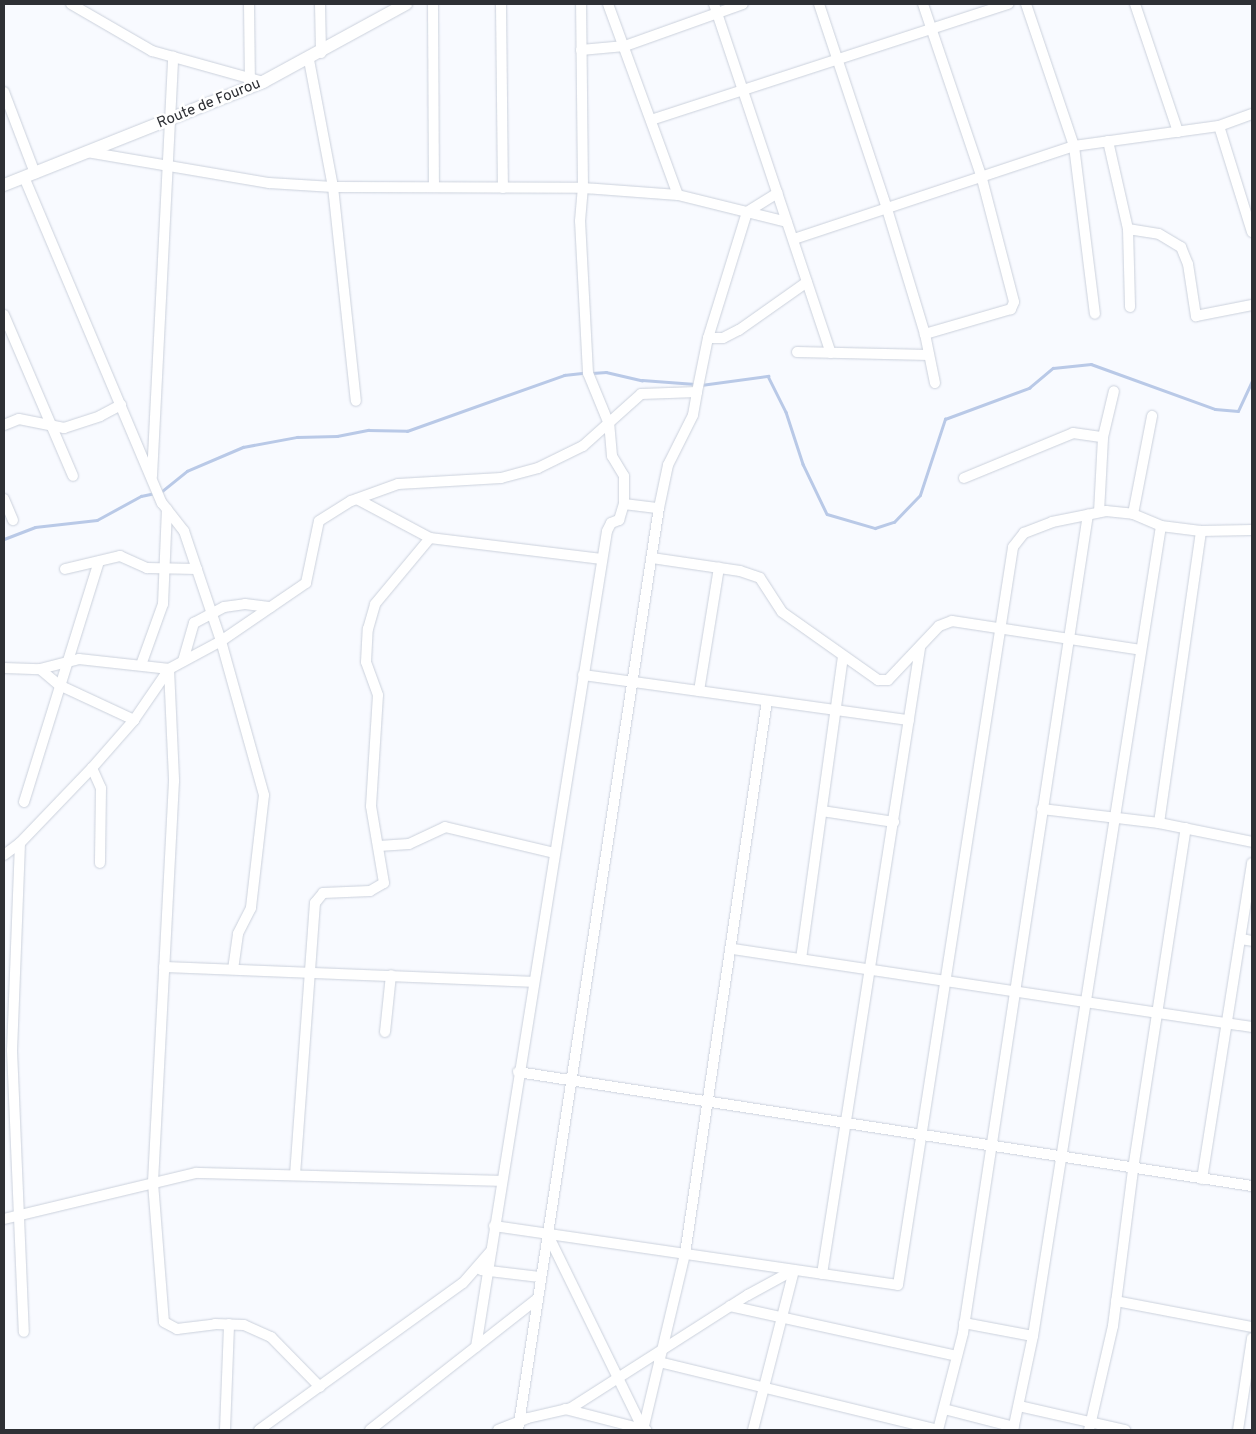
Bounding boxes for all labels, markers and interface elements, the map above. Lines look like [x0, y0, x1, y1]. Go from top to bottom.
street label: Route de Fourou [155, 75, 263, 133]

